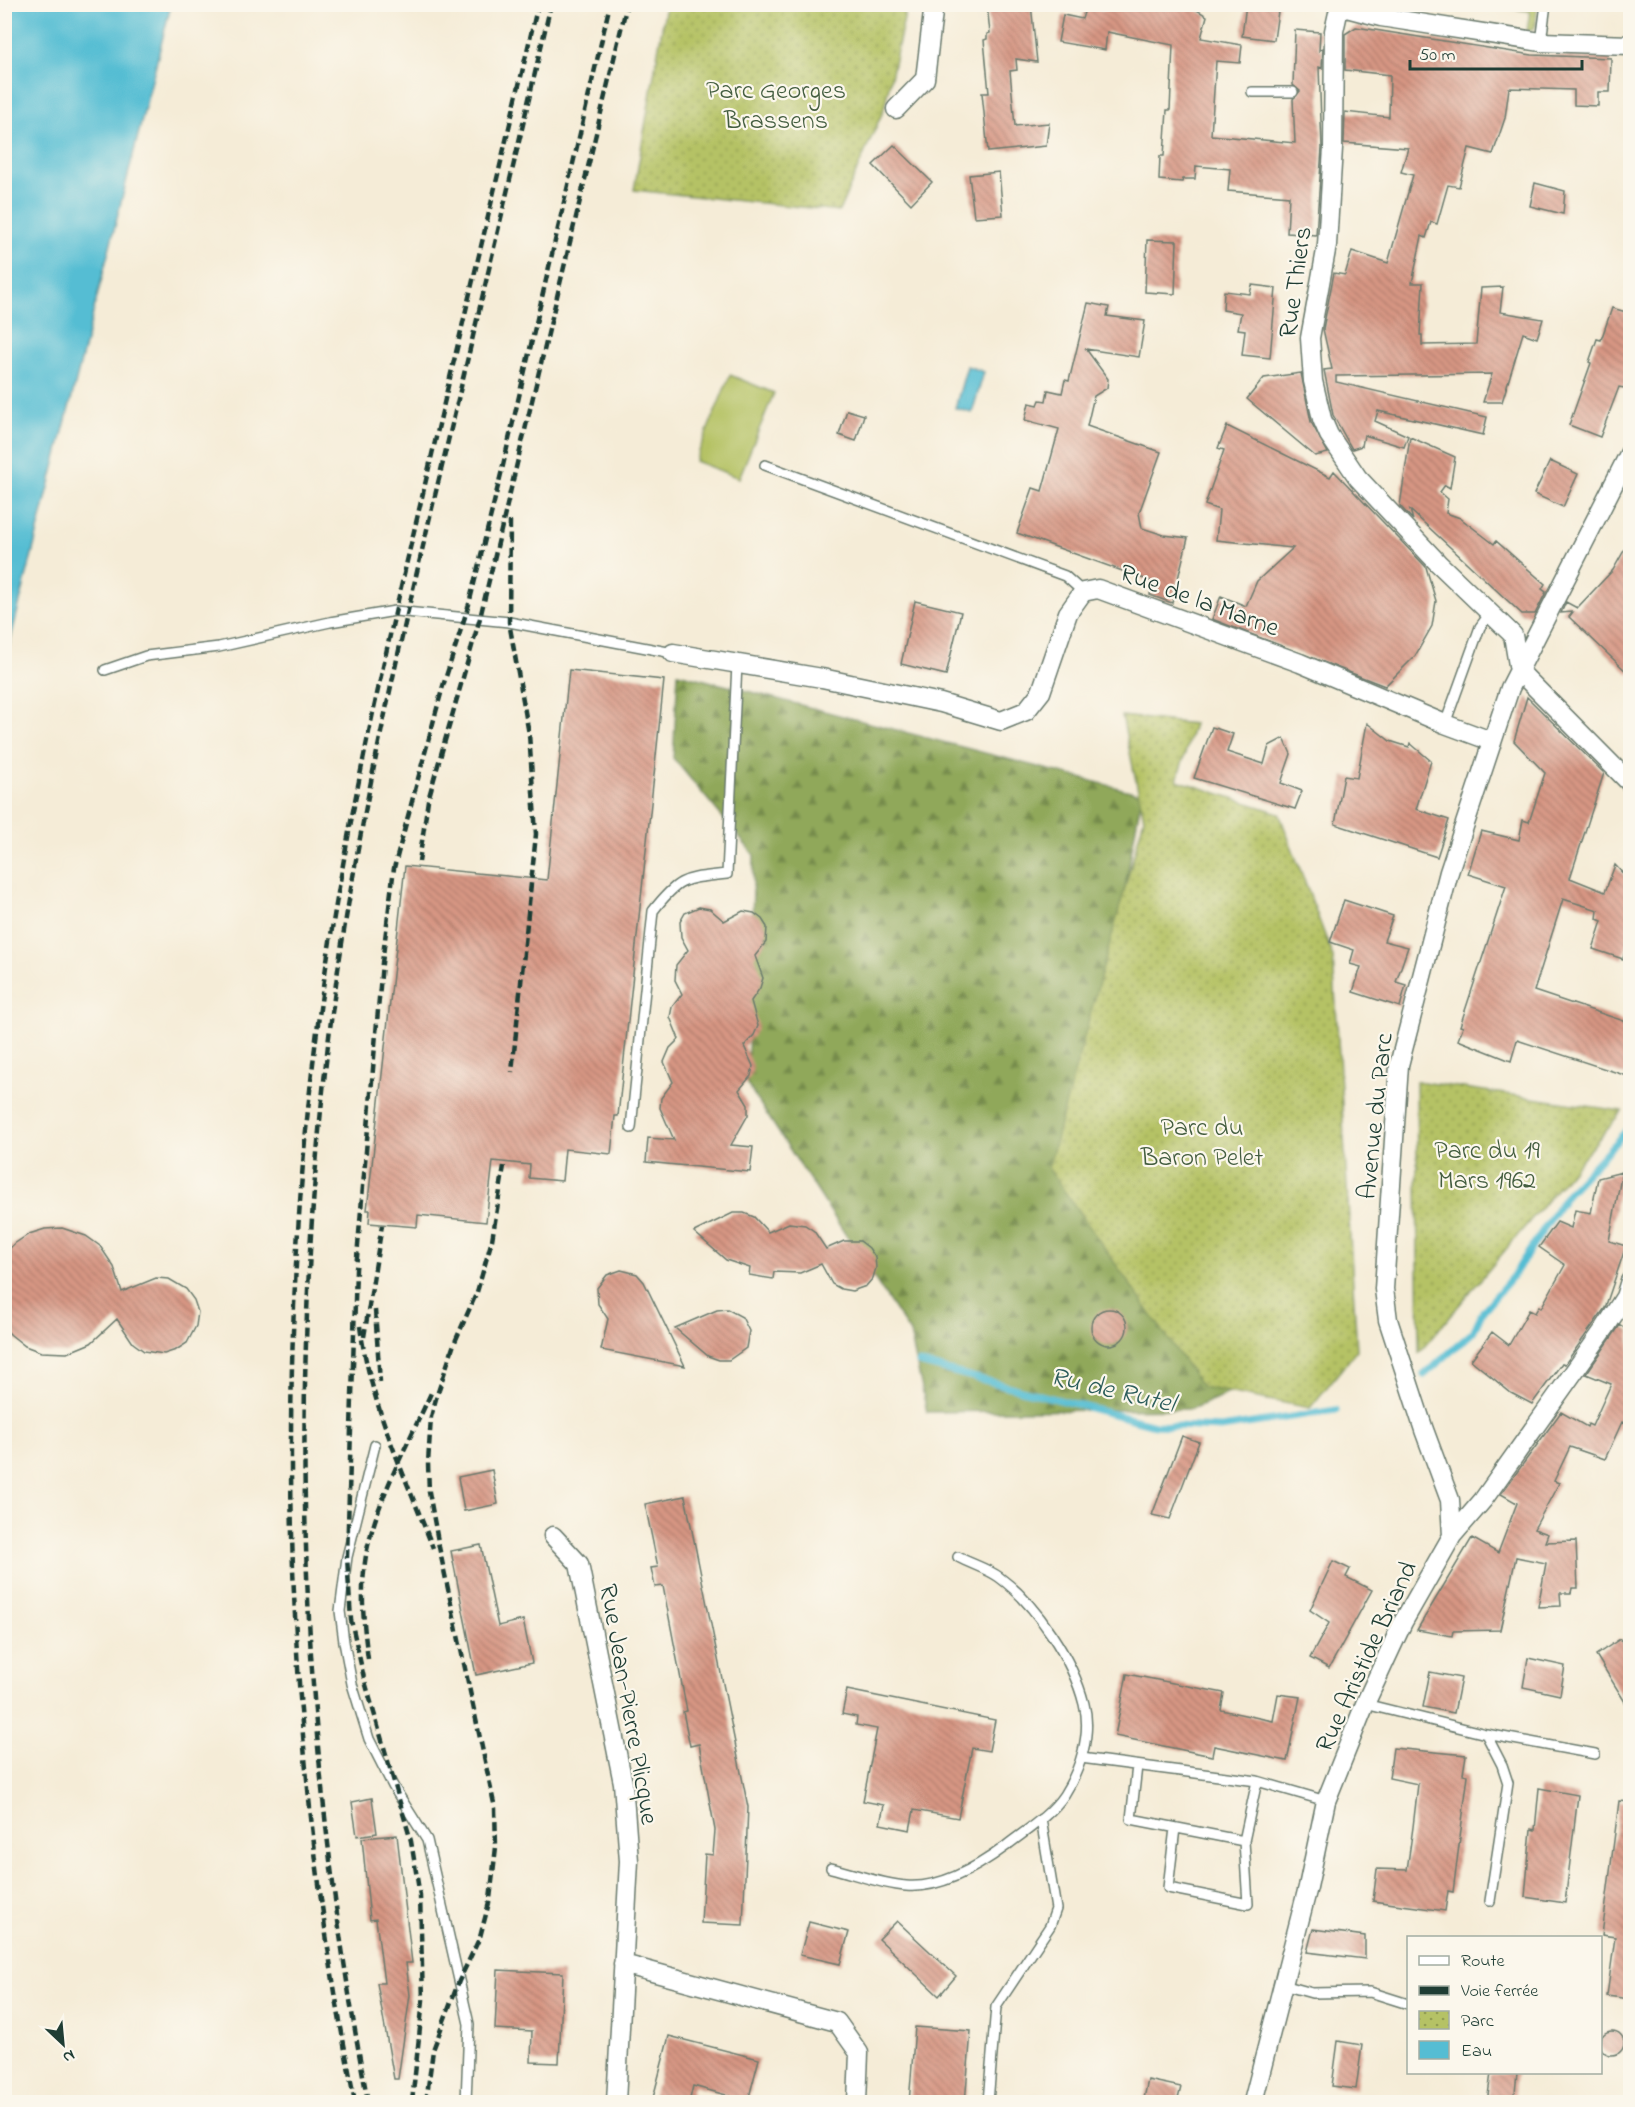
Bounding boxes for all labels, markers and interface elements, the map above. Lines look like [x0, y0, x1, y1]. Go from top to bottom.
scale bar [1410, 33, 1582, 71]
text: 50 m [1419, 43, 1456, 69]
park label: Parc Georges Brassens [706, 73, 846, 141]
street label: Rue Thiers [1270, 224, 1324, 341]
street label: Rue de la Marne [1114, 555, 1284, 648]
street label: Avenue du Parc [1349, 1031, 1405, 1201]
park label: Parc du Baron Pelet [1140, 1110, 1263, 1178]
park label: Parc du 19 Mars 1962 [1434, 1133, 1540, 1201]
water label: Ru de Rutel [1046, 1358, 1182, 1426]
street label: Rue Aristide Briand [1307, 1555, 1429, 1759]
street label: Rue Jean-Pierre Plicque [587, 1581, 667, 1828]
legend [1407, 1936, 1602, 2074]
text: Route [1461, 1949, 1506, 1975]
text: Voie ferrée [1460, 1979, 1539, 2005]
text: Parc [1461, 2009, 1494, 2035]
north arrow [33, 2014, 93, 2074]
text: Eau [1461, 2039, 1492, 2065]
text: N [58, 2043, 79, 2069]

